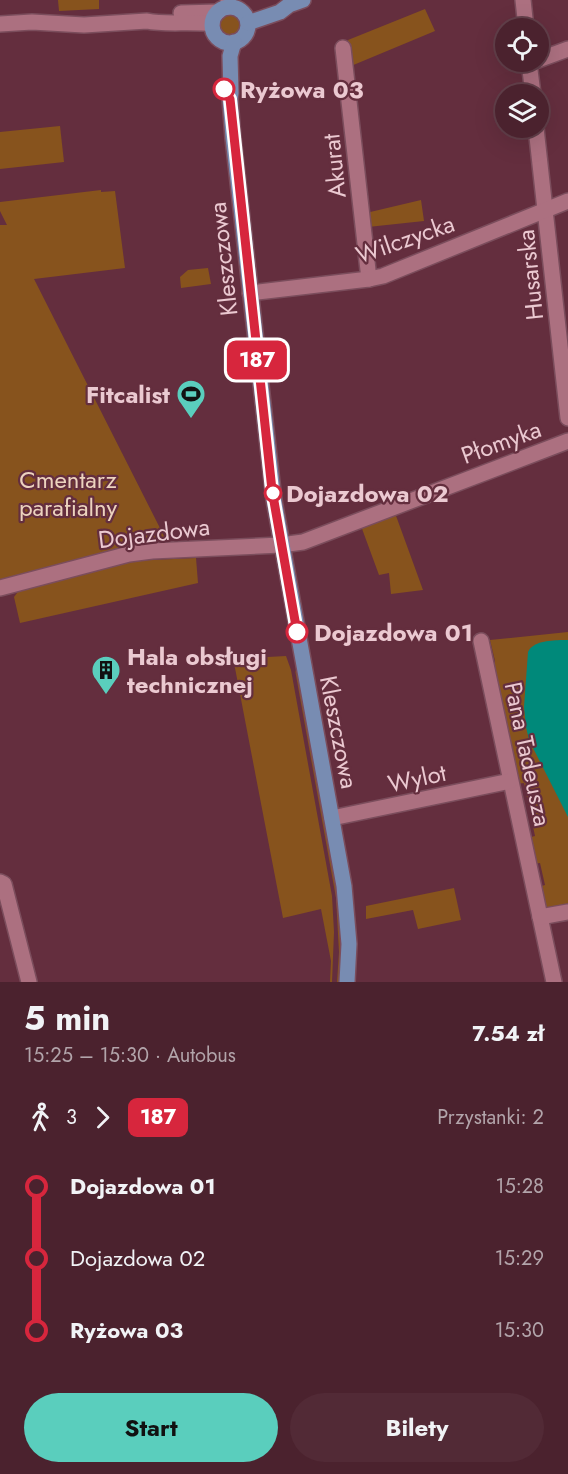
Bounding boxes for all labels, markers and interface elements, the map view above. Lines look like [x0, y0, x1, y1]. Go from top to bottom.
map controls [495, 18, 549, 138]
button: locate [495, 18, 549, 72]
place label: Ryżowa 03 [240, 72, 364, 107]
marker: Ryżowa 03 [213, 78, 235, 100]
button: layers [495, 84, 549, 138]
street label: Akurat [313, 132, 355, 200]
street label: Kleszczowa [200, 200, 246, 318]
street label: Wilczycka [351, 206, 459, 272]
street label: Husarska [508, 228, 552, 322]
line badge: 187 [222, 340, 292, 380]
text: 187 [239, 345, 275, 375]
place label: Fitcalist [86, 377, 170, 412]
sports icon: Fitcalist [175, 378, 207, 420]
street label: Płomyka [456, 411, 546, 473]
park label: Cmentarz parafialny [19, 462, 118, 525]
place label: Dojazdowa 02 [286, 476, 448, 511]
marker: Dojazdowa 02 [264, 484, 282, 502]
street label: Dojazdowa [96, 509, 212, 557]
place label: Dojazdowa 01 [314, 615, 473, 650]
marker: Dojazdowa 01 [286, 621, 308, 643]
place label: Hala obsługi technicznej [127, 639, 267, 702]
building icon: Hala obsługi technicznej [90, 654, 122, 696]
street label: Kleszczowa [311, 672, 367, 792]
street label: Pana Tadeusza [496, 679, 560, 829]
street label: Wylot [385, 755, 450, 801]
text: 5 min [24, 995, 110, 1042]
text: 7.54 zł [472, 1017, 544, 1049]
text: 15:25 – 15:30 · Autobus [24, 1041, 236, 1070]
icon: walk [24, 1101, 57, 1134]
icon: forward [86, 1101, 119, 1134]
text: 187 [140, 1102, 176, 1132]
text: 3 [66, 1103, 77, 1132]
text: Przystanki: 2 [437, 1103, 544, 1132]
text: Dojazdowa 01 [70, 1170, 216, 1202]
text: 15:28 [495, 1172, 544, 1201]
text: Dojazdowa 02 [70, 1242, 205, 1274]
text: 15:29 [495, 1244, 544, 1273]
text: Ryżowa 03 [70, 1314, 183, 1346]
text: 15:30 [495, 1316, 544, 1345]
button: Start [24, 1393, 278, 1462]
button: Bilety [290, 1393, 544, 1462]

